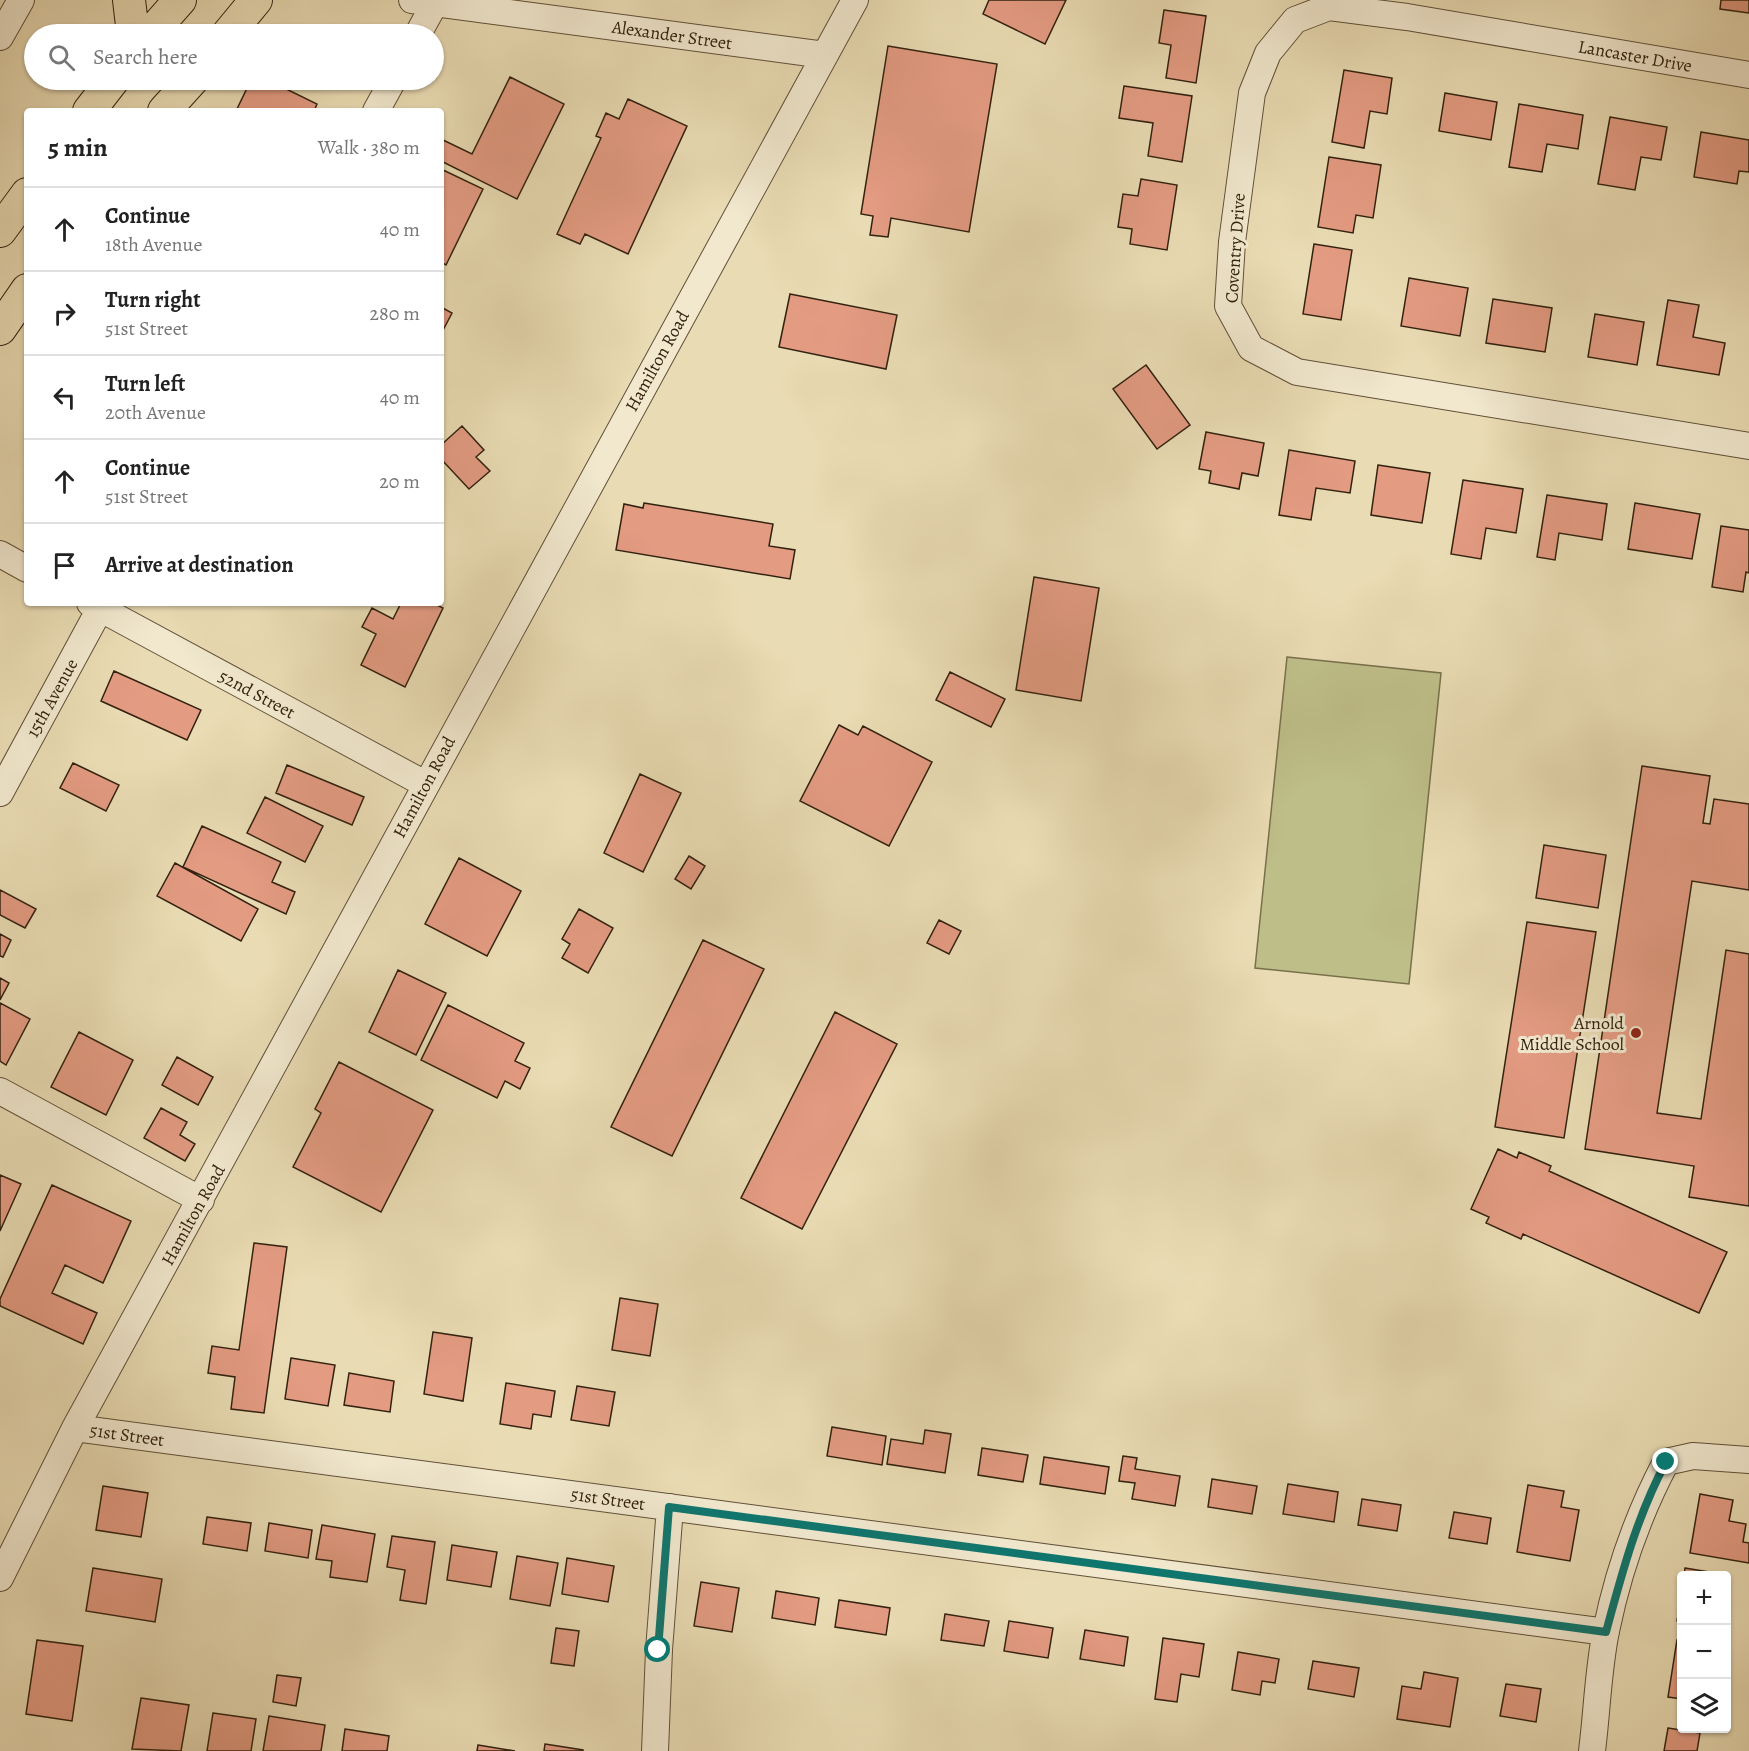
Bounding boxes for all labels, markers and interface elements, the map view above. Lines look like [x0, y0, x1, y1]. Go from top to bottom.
street label: Alexander Street [609, 15, 734, 55]
search box [24, 24, 444, 90]
street label: Lancaster Drive [1576, 34, 1694, 78]
icon: search [45, 41, 78, 74]
text: Search here [93, 42, 198, 72]
text: 5 min [48, 130, 108, 165]
text: Walk · 380 m [318, 134, 420, 161]
street label: Coventry Drive [1219, 192, 1251, 304]
text: Continue [105, 201, 190, 231]
icon: ahead [48, 213, 81, 246]
text: 40 m [380, 216, 420, 243]
text: 18th Avenue [105, 231, 202, 258]
text: Turn right [105, 285, 201, 315]
icon: right [48, 297, 81, 330]
text: 280 m [370, 300, 420, 327]
street label: Hamilton Road [619, 306, 695, 416]
text: 51st Street [105, 315, 188, 342]
text: Turn left [105, 369, 185, 399]
icon: left [48, 381, 81, 414]
text: 40 m [380, 384, 420, 411]
text: 20th Avenue [105, 399, 206, 426]
text: Continue [105, 453, 190, 483]
icon: ahead [48, 465, 81, 498]
text: 20 m [379, 468, 420, 495]
text: 51st Street [105, 483, 188, 510]
icon: arrive [48, 549, 81, 582]
text: Arrive at destination [105, 550, 294, 580]
street label: 15th Avenue [21, 654, 83, 742]
street label: 52nd Street [214, 664, 300, 724]
street label: Hamilton Road [387, 732, 461, 842]
place label: Arnold Middle School [1520, 1011, 1625, 1056]
marker: Arnold Middle School [1629, 1026, 1643, 1040]
street label: Hamilton Road [155, 1160, 231, 1270]
street label: 51st Street [88, 1418, 166, 1452]
route end [1652, 1448, 1678, 1474]
street label: 51st Street [569, 1482, 647, 1516]
map controls [1677, 1571, 1731, 1733]
button: + [1677, 1571, 1731, 1625]
button: − [1677, 1625, 1731, 1679]
route start [644, 1636, 670, 1662]
button: layers [1677, 1679, 1731, 1733]

